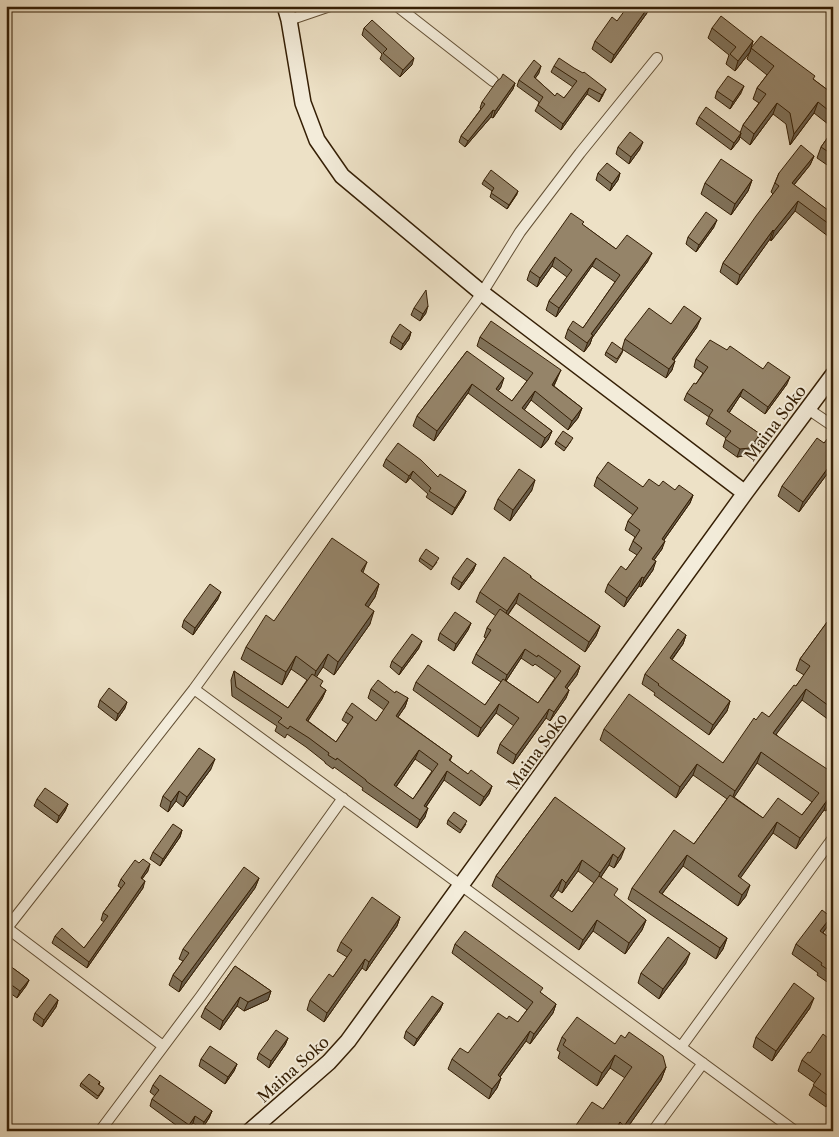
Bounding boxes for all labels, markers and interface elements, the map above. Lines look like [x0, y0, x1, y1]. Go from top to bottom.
street label: Maina Soko [740, 381, 810, 465]
street label: Maina Soko [503, 709, 572, 793]
street label: Maina Soko [253, 1031, 333, 1106]

